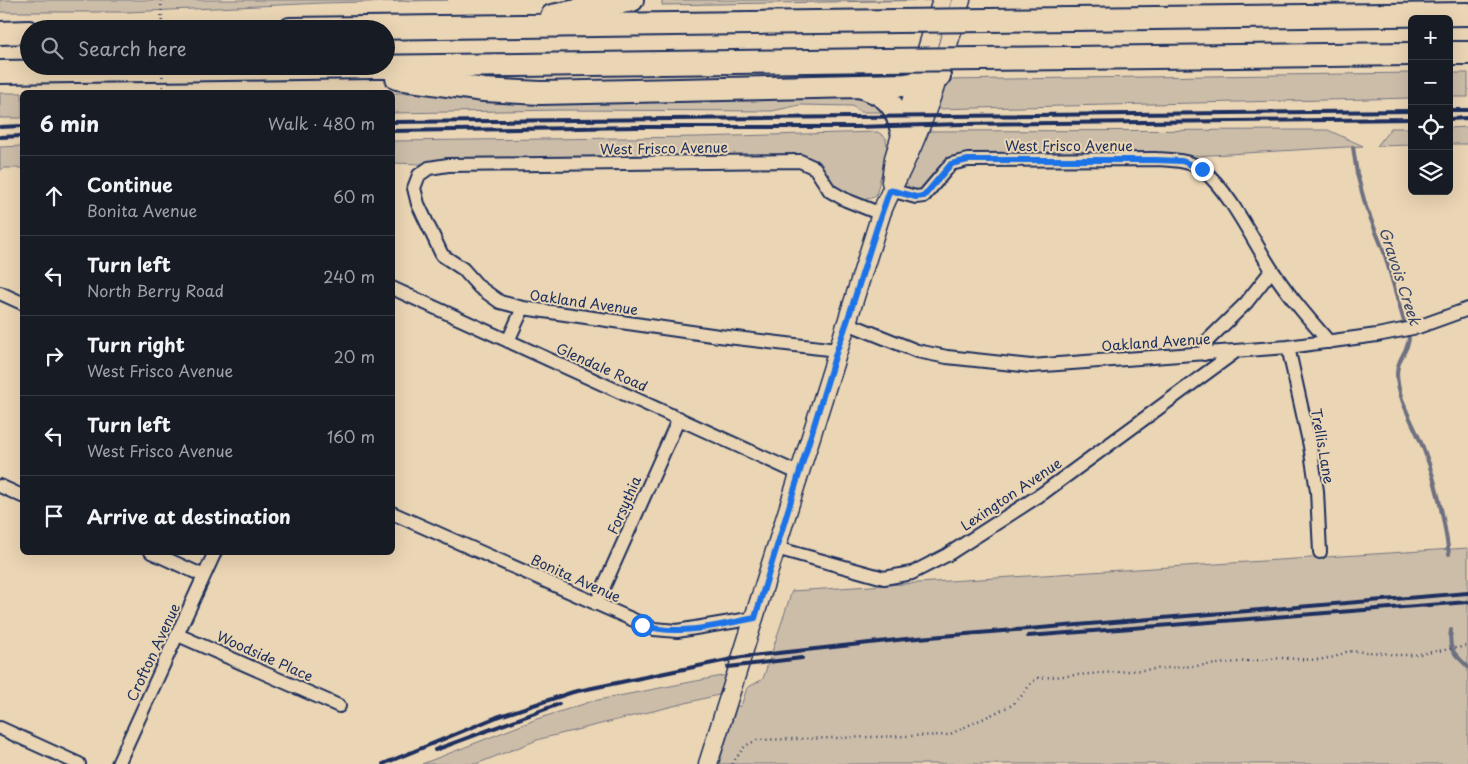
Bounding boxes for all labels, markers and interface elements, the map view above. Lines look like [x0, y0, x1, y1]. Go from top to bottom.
map controls [1408, 15, 1453, 195]
button: + [1408, 15, 1453, 60]
search box [20, 20, 395, 75]
icon: search [38, 34, 66, 62]
text: Search here [78, 34, 187, 62]
button: − [1408, 60, 1453, 105]
button: locate [1408, 105, 1453, 150]
text: 6 min [40, 107, 99, 139]
text: Walk · 480 m [268, 111, 375, 135]
street label: West Frisco Avenue [1005, 135, 1133, 156]
street label: West Frisco Avenue [600, 136, 729, 160]
button: layers [1408, 150, 1453, 195]
route end [1191, 158, 1214, 181]
text: Continue [87, 170, 173, 198]
icon: ahead [40, 182, 68, 210]
text: 60 m [333, 184, 375, 208]
text: Bonita Avenue [87, 198, 197, 222]
water label: Gravois Creek [1374, 224, 1428, 329]
text: Turn left [87, 250, 171, 278]
icon: left [40, 262, 68, 290]
text: 240 m [323, 264, 375, 288]
text: North Berry Road [87, 278, 224, 302]
street label: Oakland Avenue [528, 284, 640, 320]
street label: Oakland Avenue [1101, 328, 1212, 356]
text: Turn right [87, 330, 185, 358]
street label: Glendale Road [553, 337, 651, 397]
icon: right [40, 342, 68, 370]
text: 20 m [334, 344, 375, 368]
text: West Frisco Avenue [87, 358, 233, 382]
street label: Trellis Lane [1306, 407, 1340, 485]
text: Turn left [87, 410, 171, 438]
icon: left [40, 422, 68, 450]
text: 160 m [327, 424, 375, 448]
text: West Frisco Avenue [87, 438, 233, 462]
street label: Lexington Avenue [956, 452, 1066, 536]
street label: Forsythia [602, 472, 646, 538]
icon: arrive [40, 502, 68, 530]
text: Arrive at destination [87, 502, 291, 530]
street label: Bonita Avenue [528, 549, 625, 607]
street label: Crofton Avenue [121, 599, 185, 705]
route start [631, 614, 654, 637]
street label: Woodside Place [213, 625, 317, 687]

